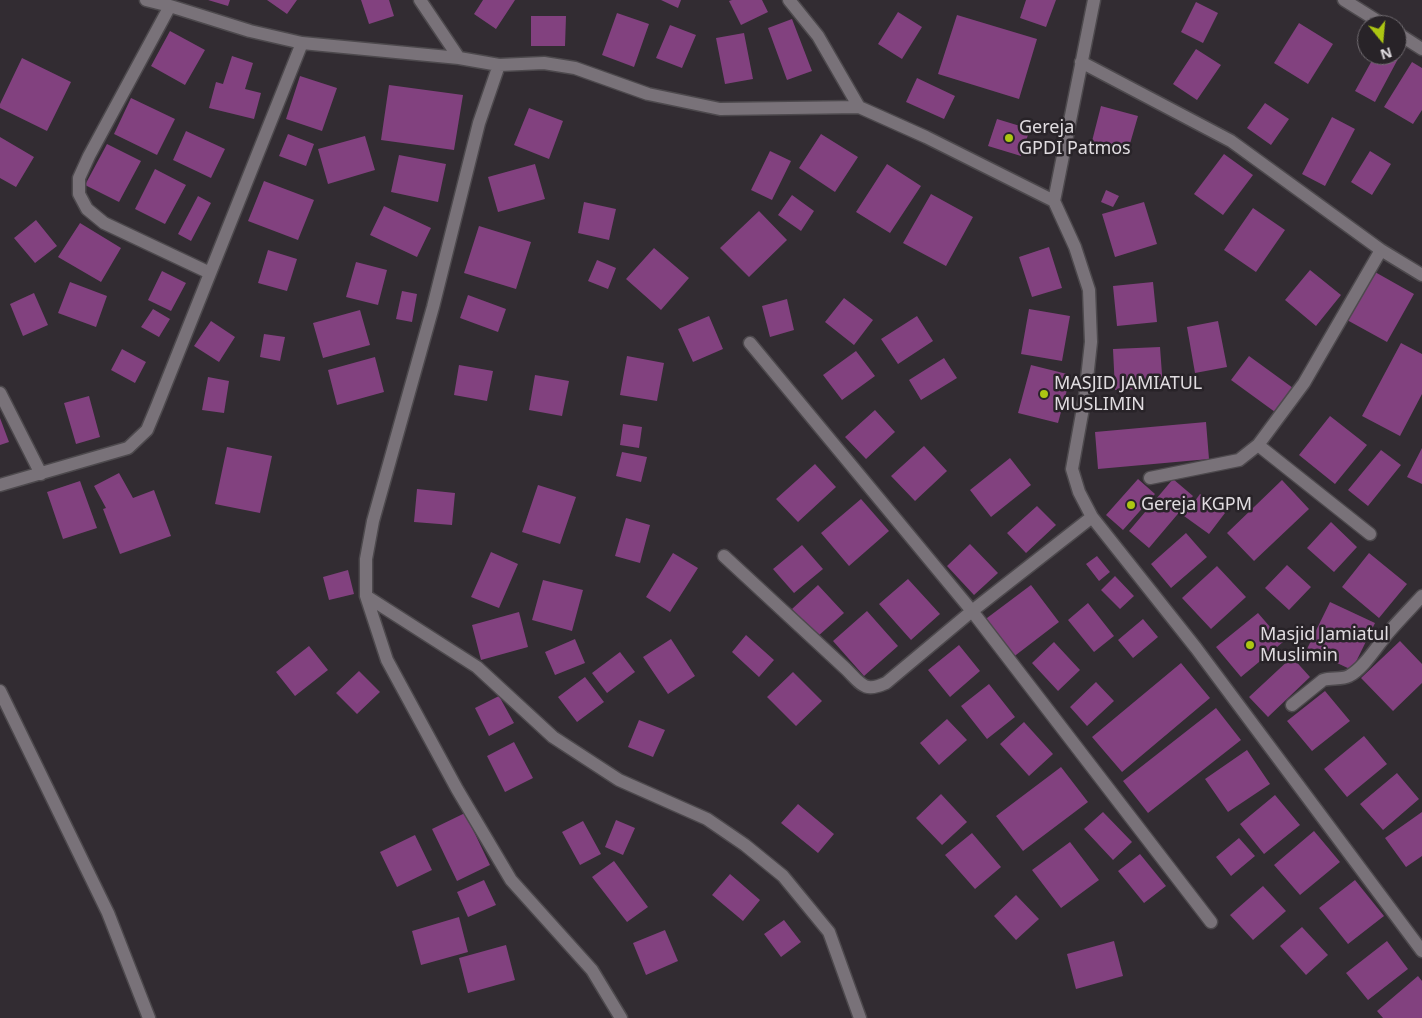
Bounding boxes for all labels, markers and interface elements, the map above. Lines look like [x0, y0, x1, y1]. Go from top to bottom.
north arrow [1357, 15, 1407, 65]
text: N [1378, 43, 1394, 65]
place label: Gereja GPDI Patmos [1019, 117, 1131, 160]
marker: Gereja GPDI Patmos [1003, 132, 1015, 144]
place label: MASJID JAMIATUL MUSLIMIN [1054, 373, 1202, 416]
marker: MASJID JAMIATUL MUSLIMIN [1038, 388, 1050, 400]
place label: Gereja KGPM [1141, 494, 1252, 516]
marker: Gereja KGPM [1125, 499, 1137, 511]
place label: Masjid Jamiatul Muslimin [1260, 624, 1389, 666]
marker: Masjid Jamiatul Muslimin [1244, 639, 1256, 651]

